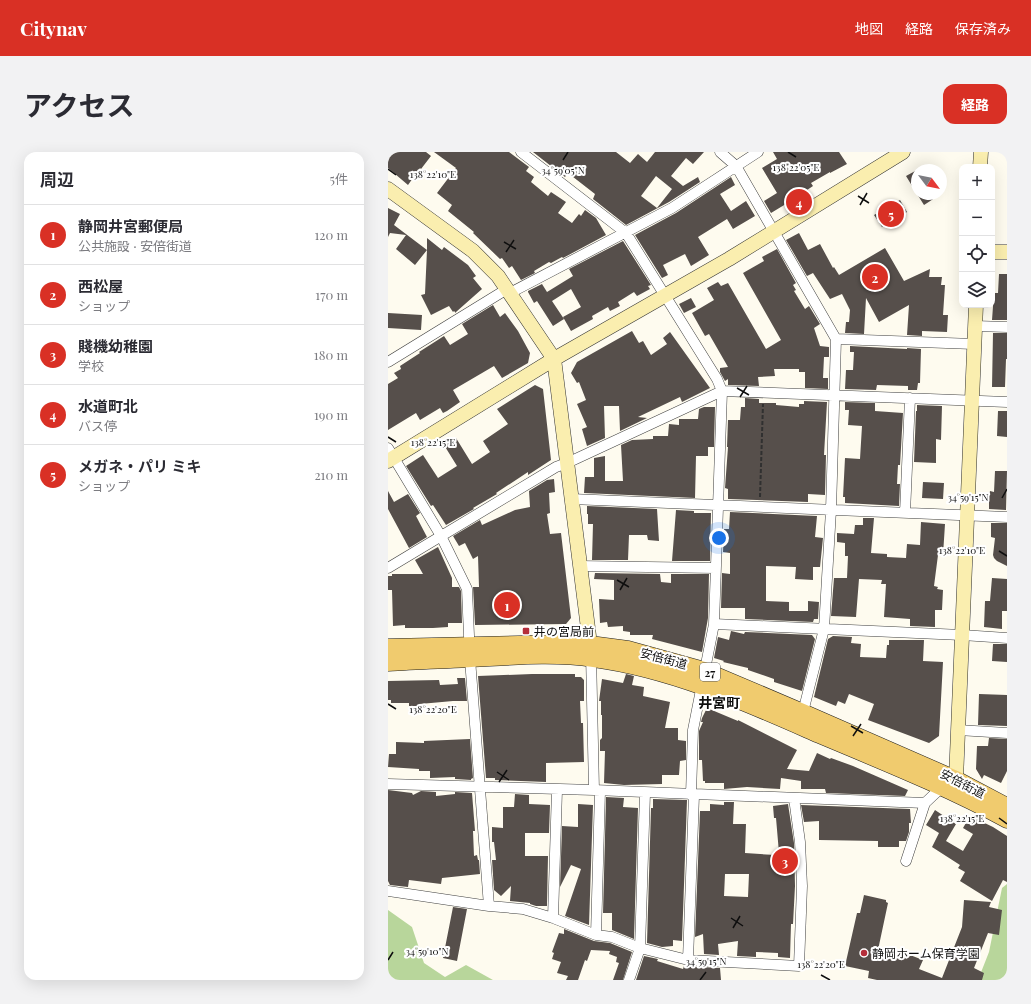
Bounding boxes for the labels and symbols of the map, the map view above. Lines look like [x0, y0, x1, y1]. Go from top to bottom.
text: 138°22'05"E [773, 160, 819, 174]
text: 34°59'05"N [541, 163, 585, 177]
north arrow [911, 164, 947, 200]
text: 138°22'10"E [410, 167, 456, 181]
pin: 4 [786, 187, 812, 217]
pin: 5 [878, 199, 904, 229]
pin: 2 [862, 262, 888, 292]
text: 138°22'15"E [411, 435, 455, 449]
text: 34°59'15"N [947, 490, 989, 504]
your location [709, 528, 729, 548]
text: 138°22'10"E [939, 543, 985, 557]
pin: 1 [494, 590, 520, 620]
place label: 井の宮局前 [534, 623, 594, 639]
marker: 井の宮局前 [521, 626, 531, 636]
street label: 安倍街道 [639, 644, 689, 672]
road number: 27 [700, 663, 720, 681]
district label: 井宮町 [698, 693, 740, 712]
text: 138°22'20"E [409, 702, 457, 716]
street label: 安倍街道 [938, 765, 988, 801]
text: 138°22'15"E [940, 811, 984, 825]
pin: 3 [772, 846, 798, 876]
text: 34°59'10"N [405, 944, 449, 958]
place label: 静岡ホーム保育学園 [872, 945, 980, 961]
marker: 静岡ホーム保育学園 [859, 948, 869, 958]
text: 34°59'15"N [685, 954, 727, 968]
text: 138°22'20"E [797, 957, 845, 971]

